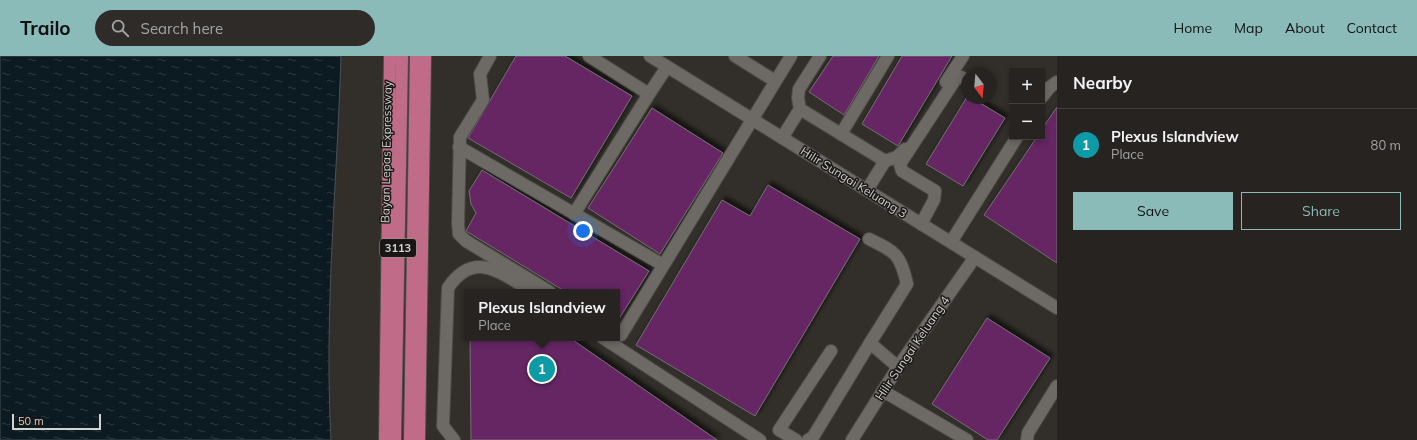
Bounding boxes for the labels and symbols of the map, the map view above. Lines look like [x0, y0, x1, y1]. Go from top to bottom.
north arrow [961, 68, 997, 104]
street label: Bayan Lepas Expressway [377, 80, 395, 223]
street label: Hilir Sungai Keluang 3 [798, 143, 910, 221]
your location [573, 221, 593, 241]
road number: 3113 [380, 239, 416, 257]
street label: Hilir Sungai Keluang 4 [871, 293, 953, 403]
pin: 1 [529, 354, 555, 384]
scale bar [12, 412, 101, 431]

